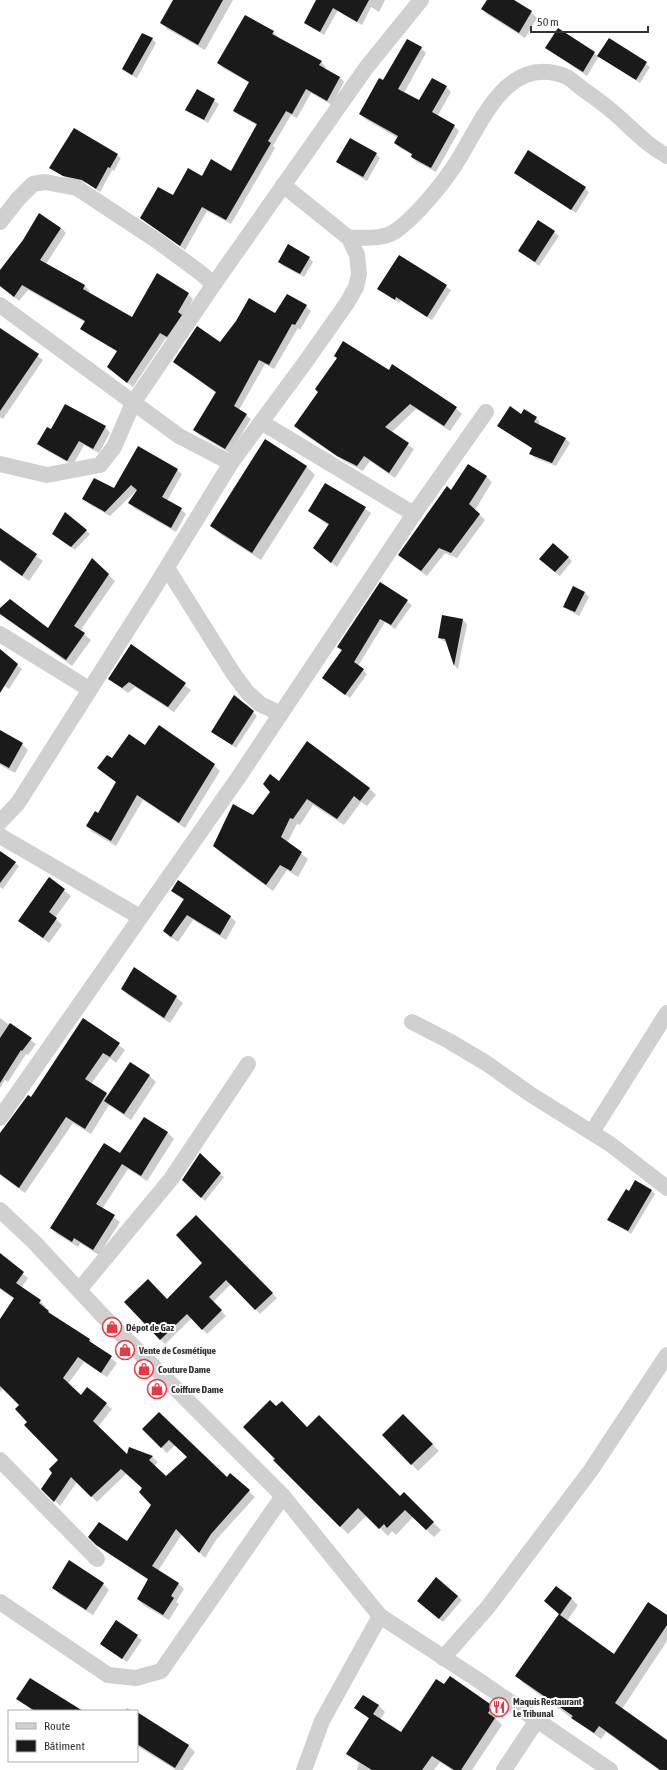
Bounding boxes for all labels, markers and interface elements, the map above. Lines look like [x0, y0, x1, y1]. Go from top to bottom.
scale bar [531, 8, 648, 34]
text: 50 m [537, 15, 559, 29]
shop icon: Dépot de Gaz [101, 1316, 123, 1338]
place label: Dépot de Gaz [126, 1322, 174, 1333]
shop icon: Vente de Cosmétique [114, 1339, 136, 1361]
place label: Vente de Cosmétique [138, 1345, 217, 1356]
shop icon: Couture Dame [133, 1358, 155, 1380]
place label: Couture Dame [158, 1364, 211, 1375]
shop icon: Coiffure Dame [146, 1378, 168, 1400]
place label: Coiffure Dame [171, 1384, 224, 1395]
restaurant icon: Maquis Restaurant Le Tribunal [488, 1696, 510, 1718]
place label: Maquis Restaurant Le Tribunal [513, 1696, 582, 1719]
legend [8, 1710, 138, 1762]
text: Route [44, 1719, 70, 1733]
text: Bâtiment [44, 1739, 85, 1753]

